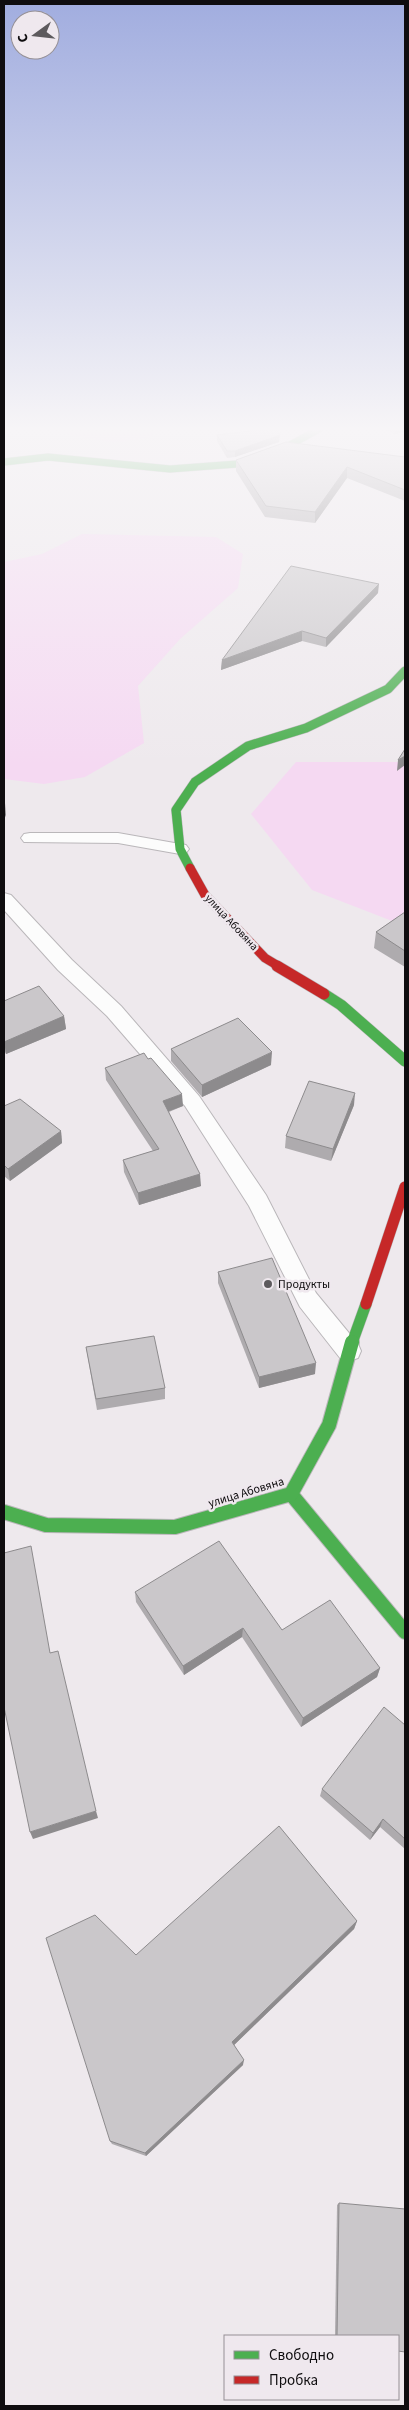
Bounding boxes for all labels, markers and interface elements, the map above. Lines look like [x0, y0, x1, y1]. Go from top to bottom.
north arrow [10, 10, 60, 60]
text: С [13, 32, 34, 45]
street label: улица Абовяна [202, 891, 262, 954]
place label: Продукты [278, 1276, 330, 1293]
marker: Продукты [262, 1278, 274, 1290]
street label: улица Абовяна [206, 1473, 286, 1512]
legend [224, 2335, 399, 2400]
text: Свободно [269, 2345, 334, 2366]
text: Пробка [269, 2370, 318, 2391]

